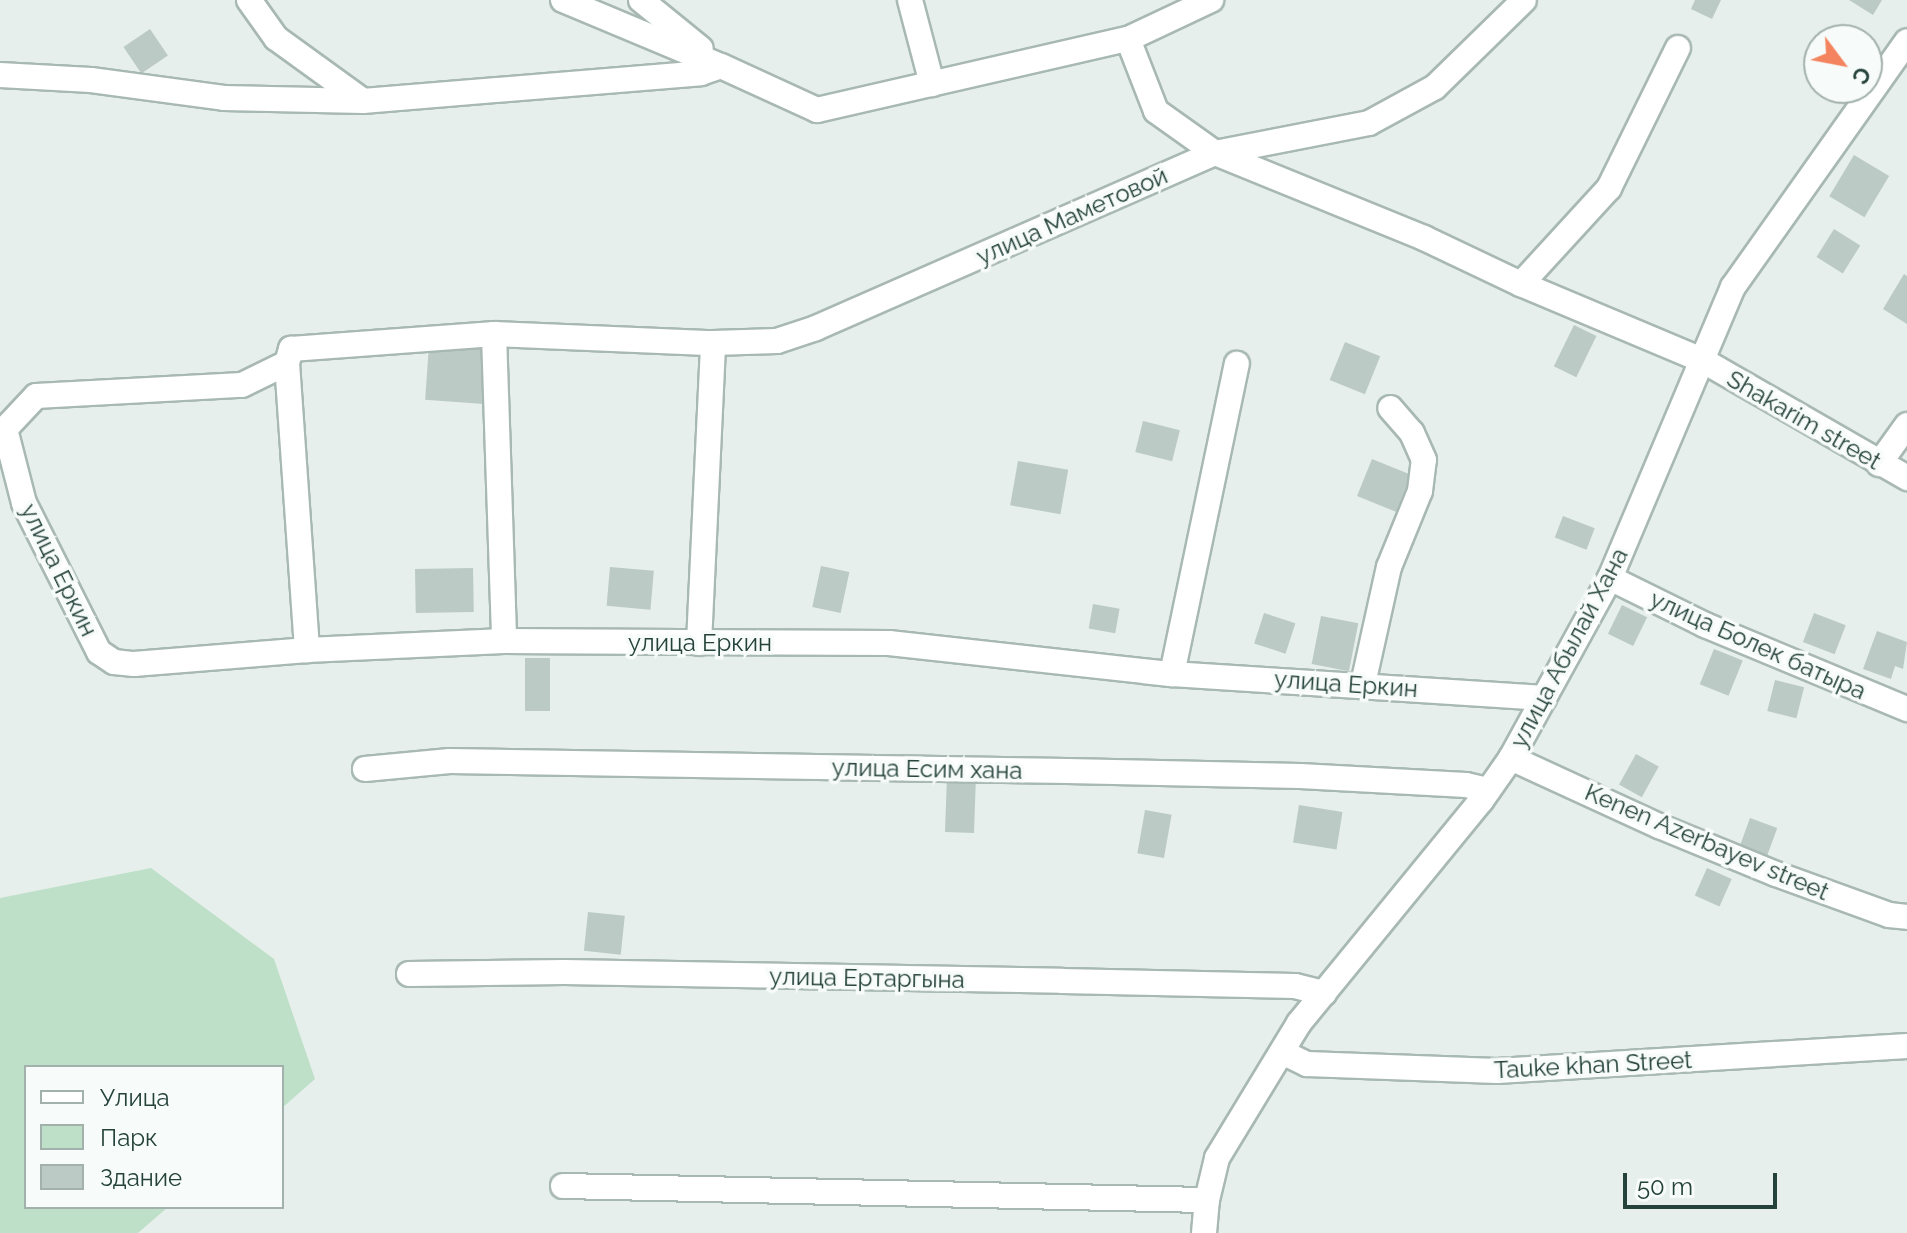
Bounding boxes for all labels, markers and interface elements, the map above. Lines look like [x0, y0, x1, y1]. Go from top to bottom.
north arrow [1803, 24, 1883, 104]
text: С [1847, 62, 1877, 89]
street label: улица Маметовой [972, 161, 1172, 271]
street label: Shakarim street [1722, 364, 1886, 476]
street label: улица Еркин [14, 499, 104, 641]
street label: улица Абылай Хана [1504, 543, 1634, 753]
street label: улица Болек батыра [1646, 584, 1870, 706]
street label: улица Еркин [628, 629, 772, 657]
street label: улица Еркин [1273, 665, 1419, 703]
street label: улица Есим хана [831, 753, 1023, 785]
street label: Kenen Azerbayev street [1580, 777, 1834, 907]
street label: улица Ертаргына [769, 962, 965, 994]
street label: Tauke khan Street [1493, 1045, 1693, 1085]
legend [24, 1065, 284, 1209]
text: Улица [100, 1083, 170, 1112]
text: Парк [100, 1123, 158, 1152]
scale bar [1627, 1157, 1781, 1207]
text: Здание [100, 1163, 182, 1192]
text: 50 m [1637, 1172, 1693, 1201]

